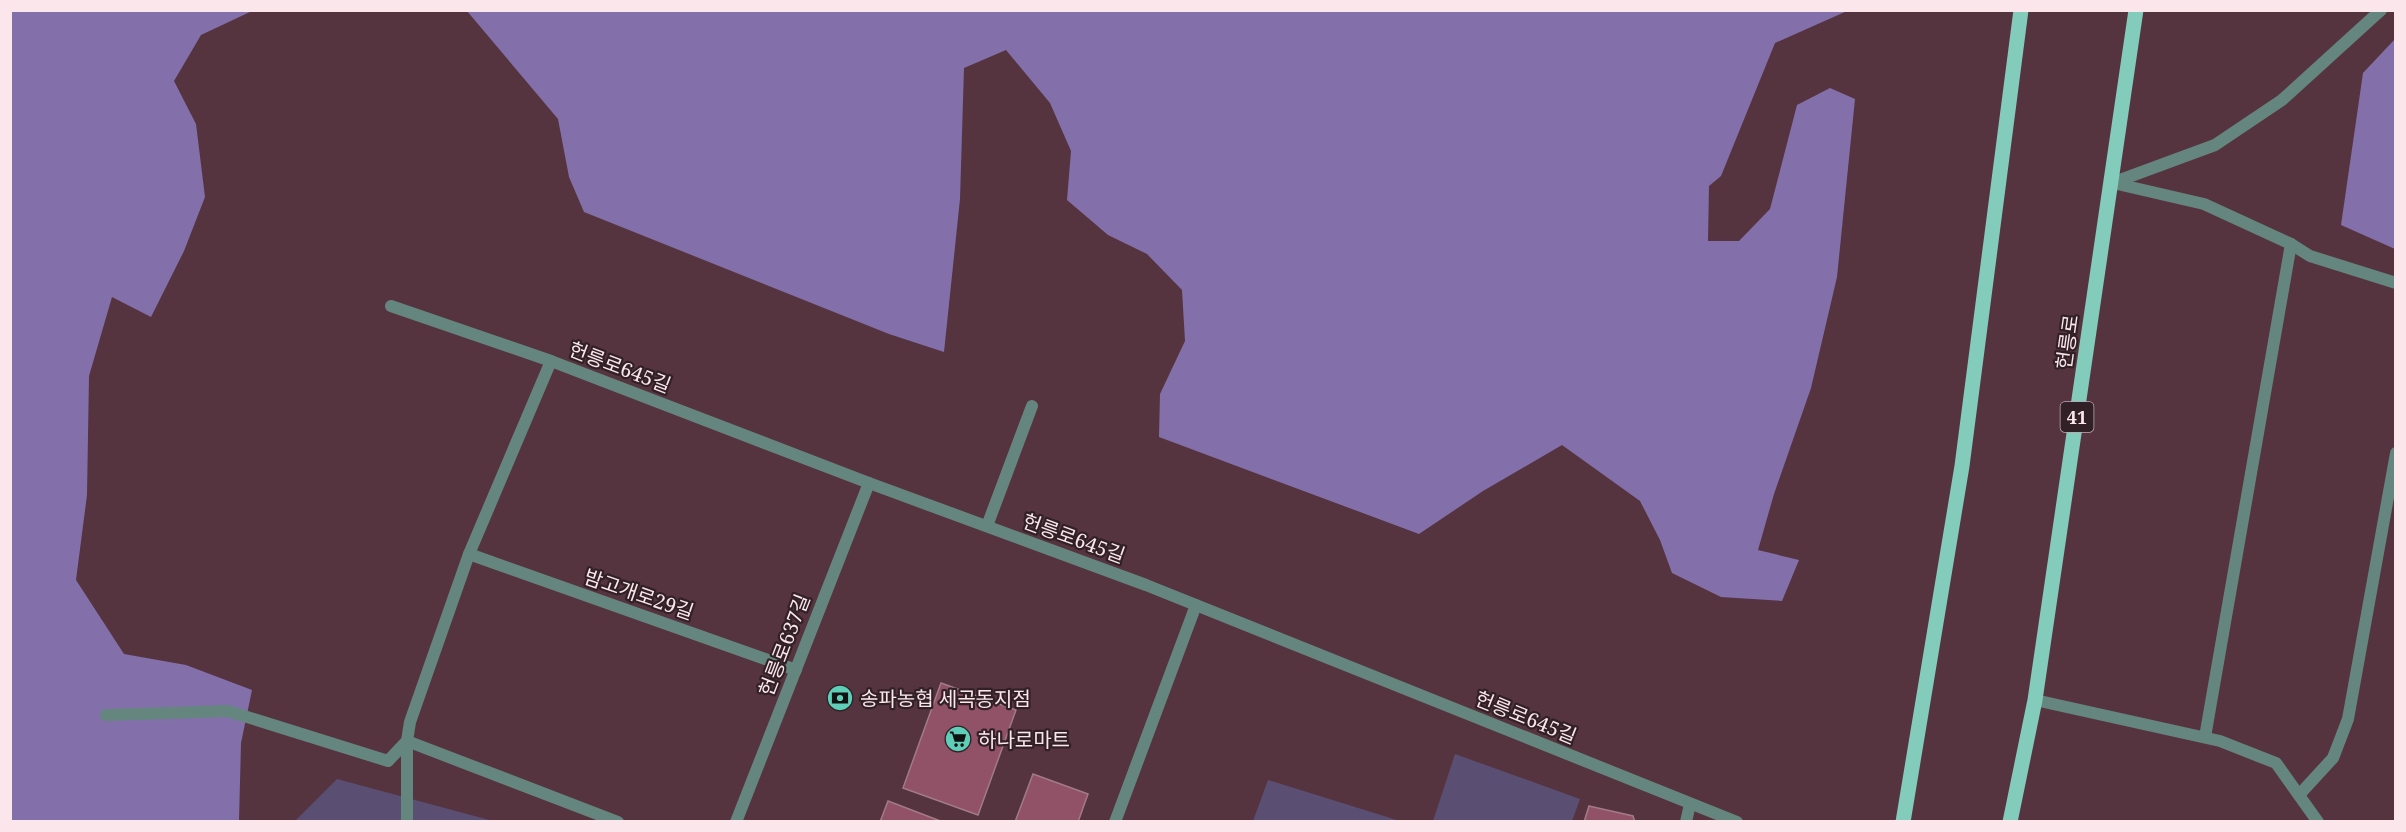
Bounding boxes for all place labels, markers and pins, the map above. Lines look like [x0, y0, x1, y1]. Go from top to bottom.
bank icon: 송파농협 세곡동지점 [825, 683, 855, 713]
place label: 송파농협 세곡동지점 [860, 685, 1031, 712]
supermarket icon: 하나로마트 [943, 724, 973, 754]
place label: 하나로마트 [978, 726, 1070, 753]

